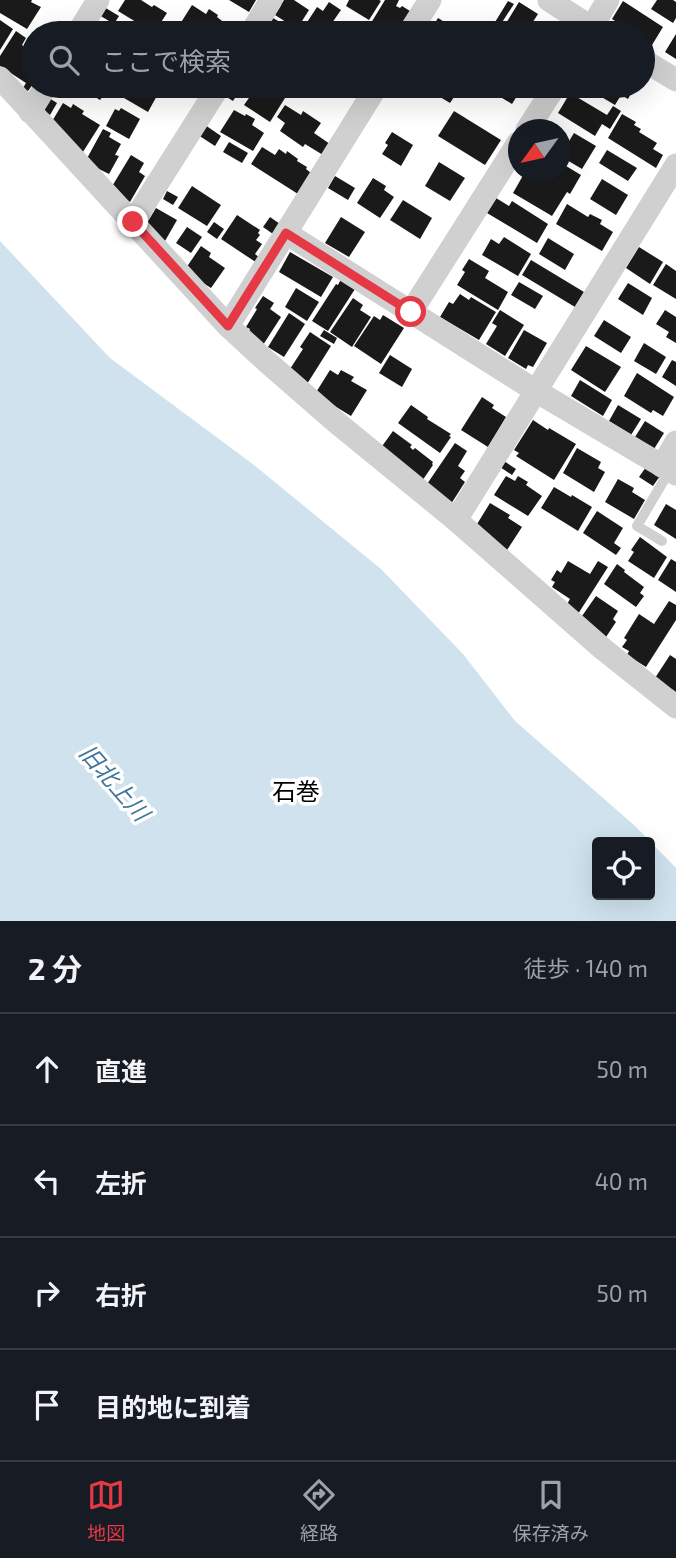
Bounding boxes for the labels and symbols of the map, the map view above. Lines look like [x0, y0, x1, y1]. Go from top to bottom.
north arrow [508, 119, 571, 182]
route end [117, 206, 148, 237]
route start [395, 296, 426, 327]
water label: 旧北上川 [74, 738, 158, 828]
district label: 石巻 [272, 776, 320, 805]

